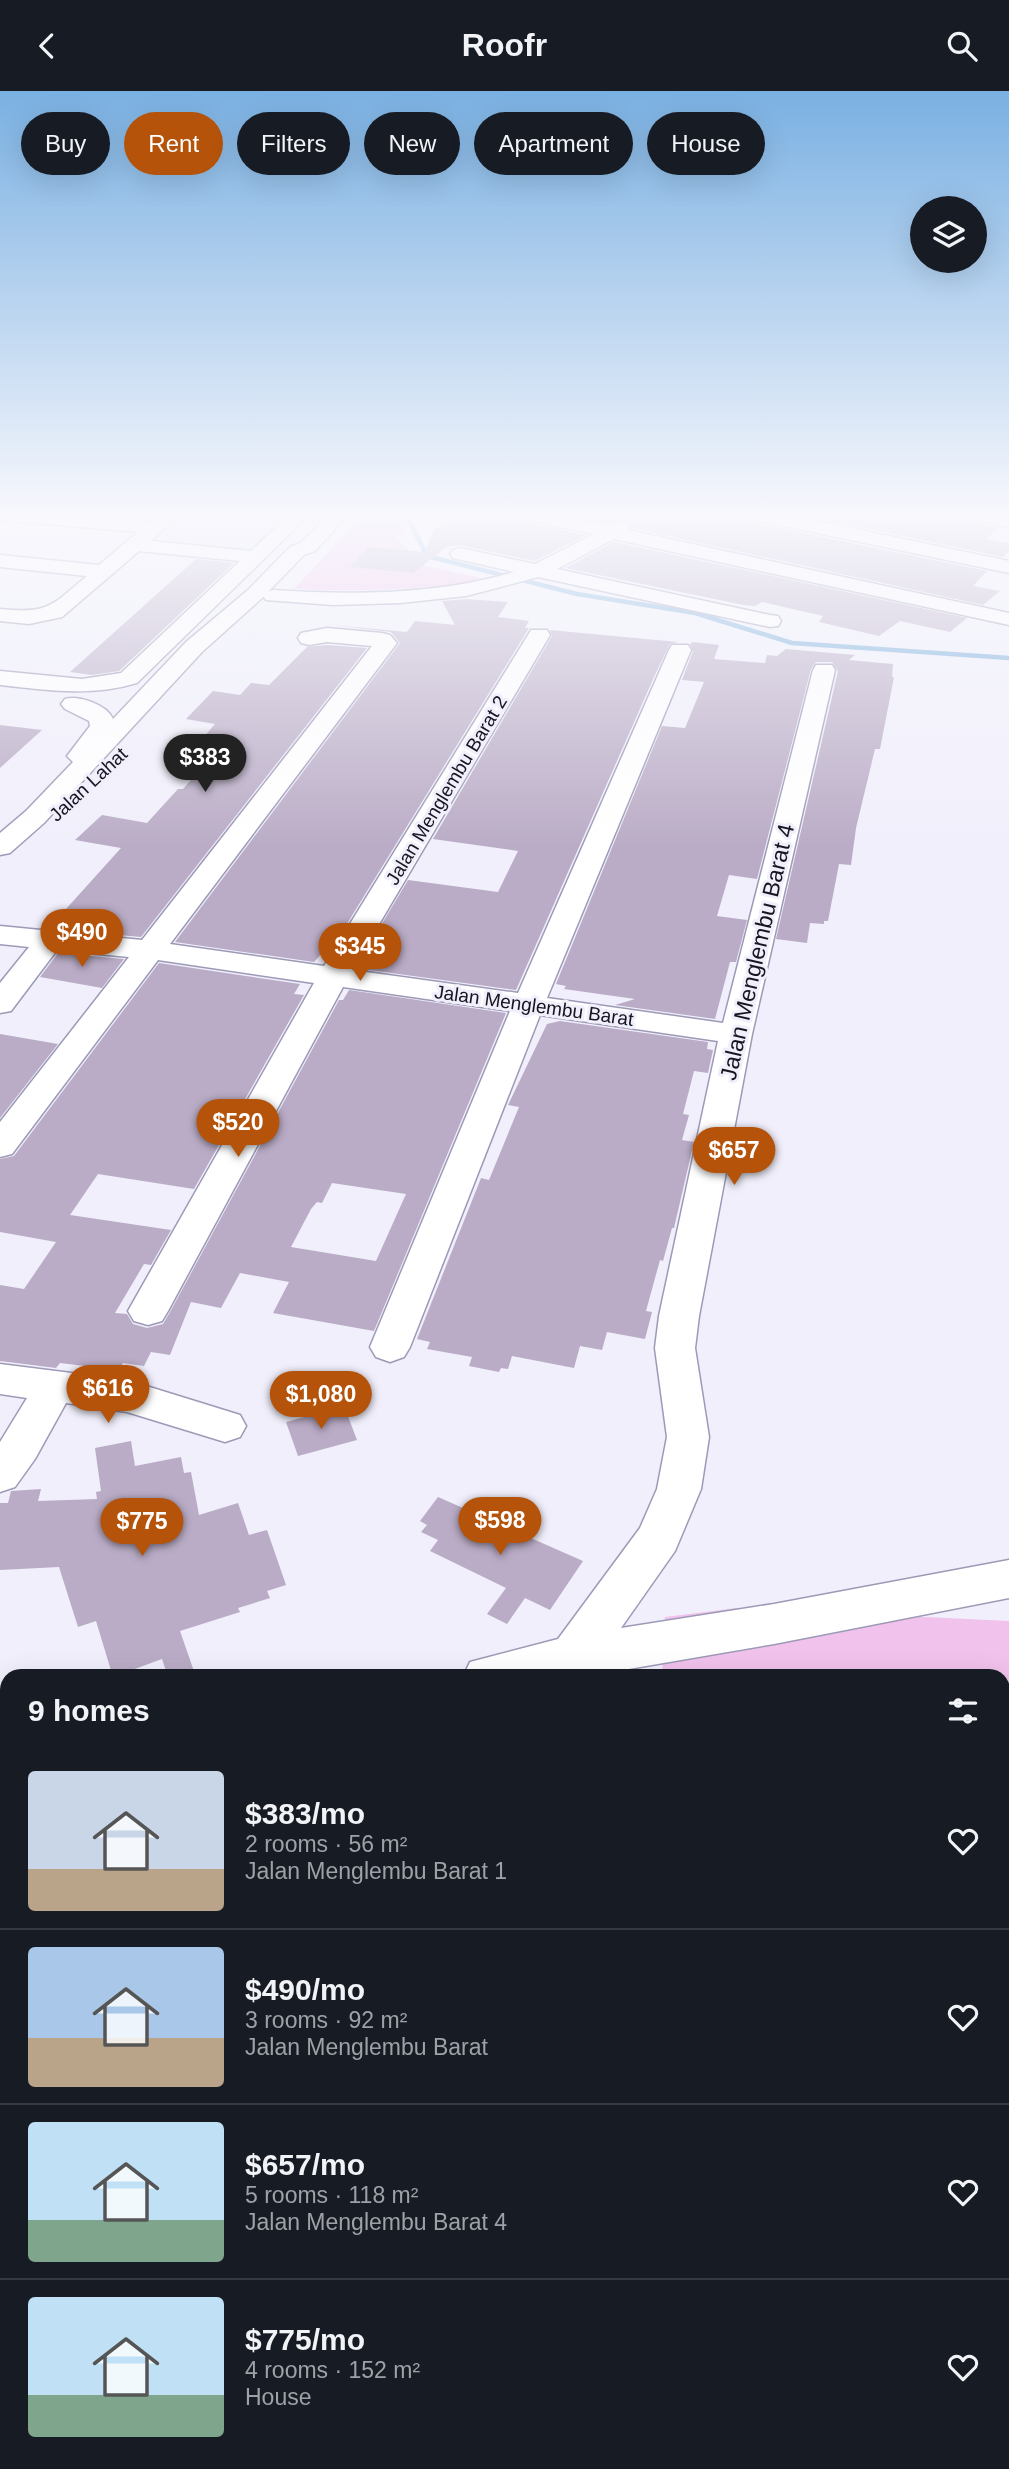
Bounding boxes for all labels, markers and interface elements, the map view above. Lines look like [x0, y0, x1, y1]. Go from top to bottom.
icon: back [28, 27, 66, 65]
text: Roofr [462, 27, 547, 63]
icon: search [943, 27, 981, 65]
chip: Buy [21, 112, 110, 175]
chip: Rent [124, 112, 223, 175]
chip: Filters [237, 112, 350, 175]
chip: New [364, 112, 460, 175]
chip: Apartment [474, 112, 633, 175]
chip: House [647, 112, 765, 175]
map controls [910, 196, 987, 273]
button: layers [910, 196, 987, 273]
street label: Jalan Menglembu Barat 2 [382, 692, 511, 888]
pin: $383 [164, 735, 246, 794]
street label: Jalan Lahat [45, 743, 132, 826]
text: $383 [179, 744, 231, 770]
street label: Jalan Menglembu Barat 4 [715, 821, 799, 1083]
pin: $490 [41, 909, 123, 969]
text: $490 [56, 919, 108, 945]
pin: $345 [319, 923, 401, 983]
text: $345 [334, 933, 386, 959]
street label: Jalan Menglembu Barat [433, 981, 635, 1030]
pin: $520 [197, 1100, 279, 1159]
text: $520 [212, 1109, 264, 1135]
pin: $657 [693, 1127, 775, 1187]
text: $657 [708, 1137, 760, 1163]
pin: $616 [67, 1365, 149, 1425]
pin: $1,080 [264, 1371, 378, 1431]
text: $616 [82, 1375, 134, 1401]
text: $1,080 [286, 1381, 356, 1407]
pin: $598 [459, 1497, 541, 1557]
pin: $775 [101, 1499, 183, 1558]
text: $598 [474, 1507, 526, 1533]
text: $775 [116, 1508, 168, 1534]
icon: filters [944, 1692, 982, 1730]
text: 9 homes [28, 1694, 150, 1727]
text: $383/mo [245, 1797, 365, 1830]
icon: home [84, 1799, 168, 1883]
icon: heart [944, 1822, 982, 1860]
text: 2 rooms · 56 m² [245, 1831, 407, 1857]
text: Jalan Menglembu Barat 1 [245, 1858, 507, 1884]
text: $490/mo [245, 1973, 365, 2006]
icon: home [84, 1975, 168, 2059]
icon: heart [944, 1998, 982, 2036]
text: 3 rooms · 92 m² [245, 2007, 407, 2033]
text: Jalan Menglembu Barat [245, 2034, 488, 2060]
text: $657/mo [245, 2148, 365, 2181]
icon: home [84, 2150, 168, 2234]
icon: heart [944, 2173, 982, 2211]
text: 5 rooms · 118 m² [245, 2182, 418, 2208]
text: Jalan Menglembu Barat 4 [245, 2209, 507, 2235]
text: $775/mo [245, 2323, 365, 2356]
icon: home [84, 2325, 168, 2409]
icon: heart [944, 2348, 982, 2386]
text: 4 rooms · 152 m² [245, 2357, 420, 2383]
text: House [245, 2384, 311, 2410]

